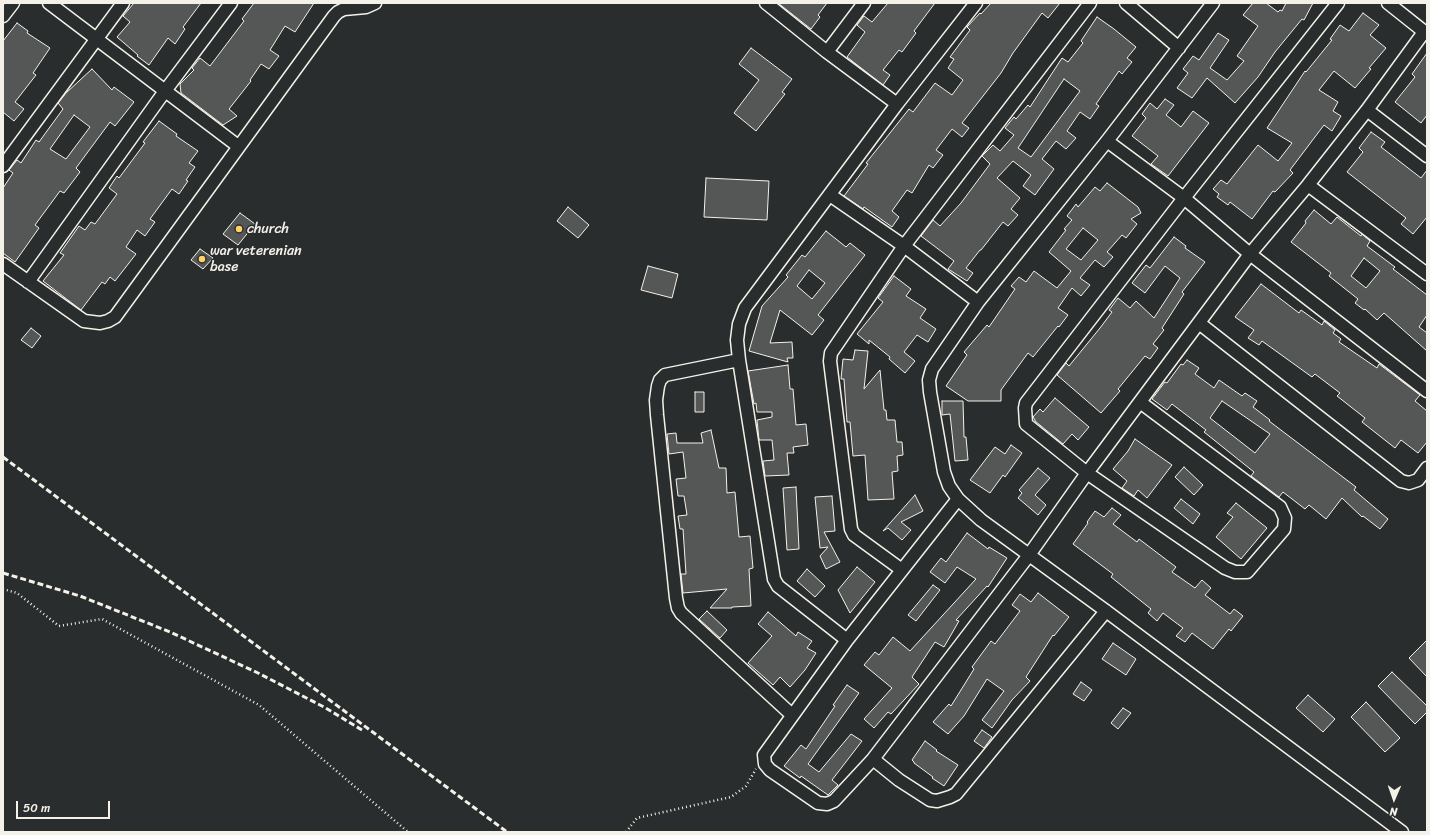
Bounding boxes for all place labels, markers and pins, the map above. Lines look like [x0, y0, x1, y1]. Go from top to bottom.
place label: church [247, 221, 289, 237]
marker: church [234, 224, 244, 234]
place label: war veterenian base [210, 243, 302, 276]
marker: war veterenian base [197, 254, 207, 264]

